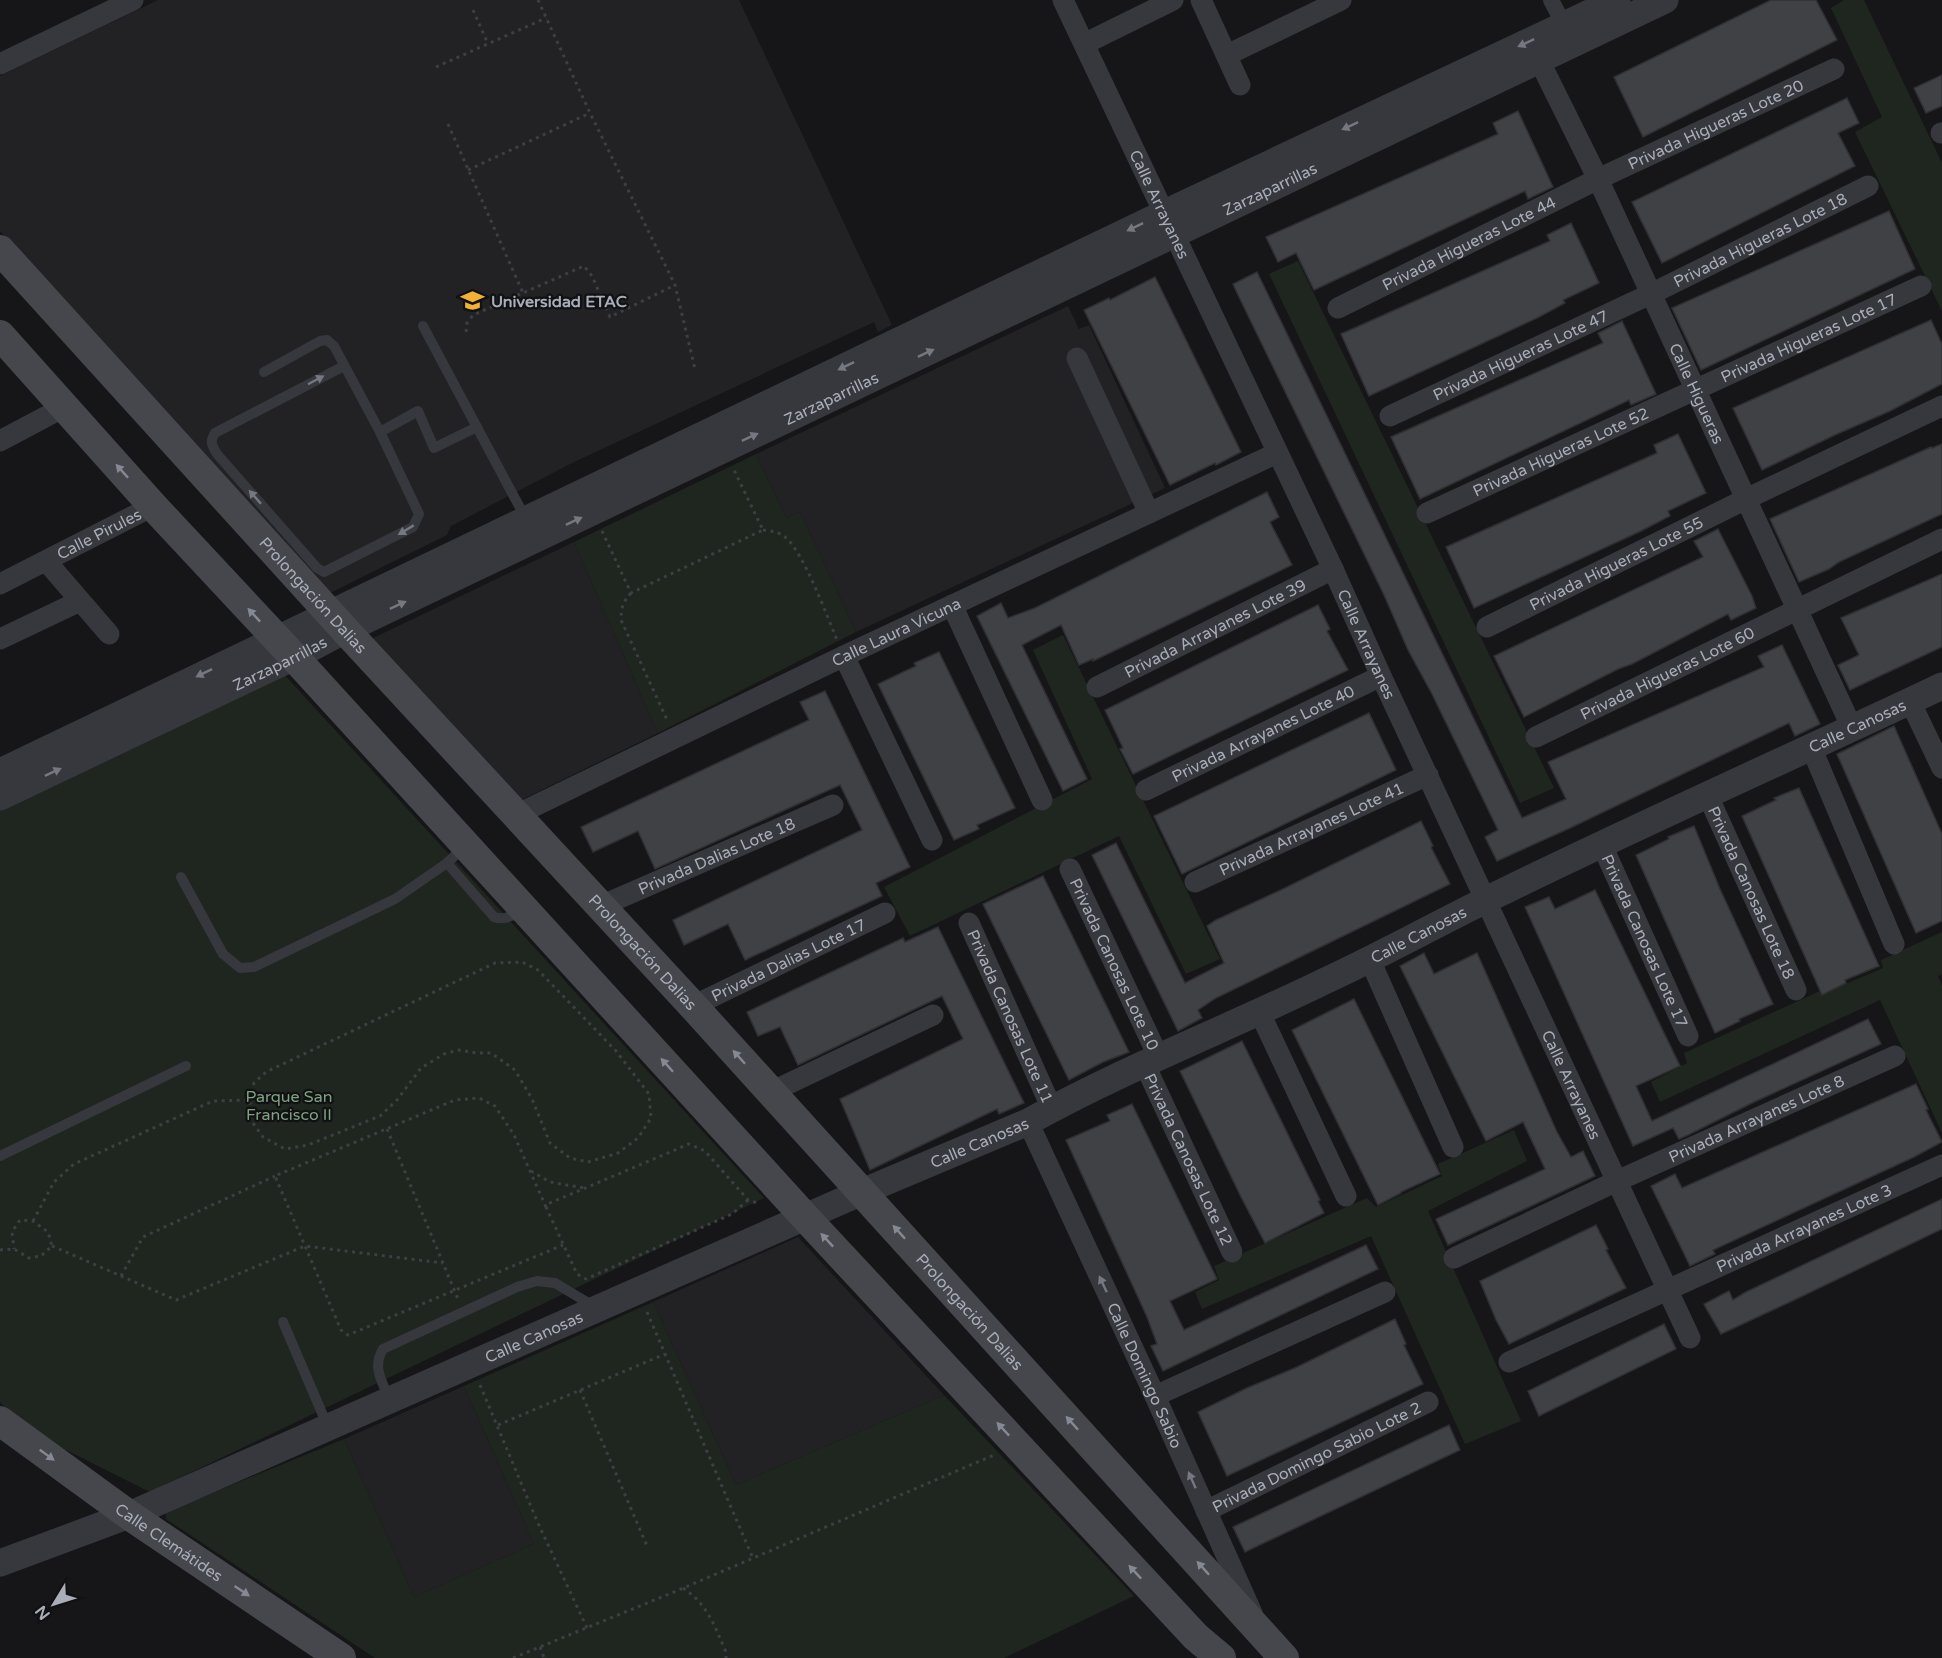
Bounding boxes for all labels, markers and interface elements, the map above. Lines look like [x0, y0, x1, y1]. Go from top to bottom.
one-way arrow [1518, 39, 1535, 48]
street label: Privada Higueras Lote 20 [1625, 76, 1807, 175]
one-way arrow [1340, 121, 1358, 131]
street label: Calle Arrayanes [1125, 147, 1193, 262]
street label: Zarzaparrillas [1220, 158, 1321, 221]
street label: Privada Higueras Lote 18 [1670, 189, 1851, 292]
street label: Privada Higueras Lote 44 [1379, 192, 1559, 296]
one-way arrow [1127, 222, 1144, 231]
school or university icon: Universidad ETAC [460, 288, 486, 314]
street label: Privada Higueras Lote 17 [1718, 289, 1900, 388]
place label: Universidad ETAC [491, 292, 627, 312]
street label: Privada Higueras Lote 47 [1430, 306, 1612, 406]
street label: Calle Higueras [1664, 340, 1728, 447]
one-way arrow [917, 349, 935, 359]
one-way arrow [837, 361, 854, 370]
street label: Zarzaparrillas [781, 368, 882, 430]
one-way arrow [308, 375, 325, 385]
street label: Privada Higueras Lote 52 [1470, 403, 1652, 502]
one-way arrow [741, 433, 758, 442]
one-way arrow [115, 464, 129, 479]
one-way arrow [249, 490, 262, 505]
street label: Calle Pirules [54, 505, 145, 564]
street label: Privada Higueras Lote 55 [1526, 513, 1707, 615]
one-way arrow [565, 516, 582, 525]
one-way arrow [398, 525, 414, 536]
street label: Prolongación Dalias [255, 533, 371, 658]
street label: Privada Arrayanes Lote 39 [1121, 575, 1310, 683]
street label: Calle Arrayanes [1332, 586, 1399, 702]
street label: Calle Laura Vicuna [829, 594, 964, 671]
one-way arrow [389, 600, 406, 609]
one-way arrow [247, 607, 261, 622]
street label: Privada Higueras Lote 60 [1577, 623, 1758, 725]
street label: Zarzaparrillas [230, 632, 331, 696]
one-way arrow [196, 668, 213, 677]
street label: Privada Arrayanes Lote 40 [1169, 681, 1358, 787]
street label: Calle Canosas [1806, 695, 1910, 758]
one-way arrow [44, 767, 61, 776]
street label: Privada Arrayanes Lote 41 [1216, 778, 1407, 880]
street label: Privada Canosas Lote 18 [1703, 803, 1799, 983]
street label: Privada Dalias Lote 18 [635, 814, 799, 900]
street label: Privada Canosas Lote 17 [1597, 851, 1692, 1031]
street label: Privada Canosas Lote 10 [1065, 875, 1163, 1054]
street label: Prolongación Dalias [584, 891, 701, 1015]
street label: Calle Canosas [1367, 902, 1470, 968]
street label: Privada Dalias Lote 17 [708, 915, 869, 1007]
street label: Privada Canosas Lote 11 [962, 927, 1057, 1106]
street label: Calle Arrayanes [1537, 1027, 1605, 1143]
one-way arrow [733, 1050, 746, 1065]
one-way arrow [660, 1058, 674, 1073]
street label: Privada Canosas Lote 12 [1139, 1070, 1237, 1249]
street label: Privada Arrayanes Lote 8 [1666, 1071, 1848, 1168]
park label: Parque San Francisco II [246, 1087, 332, 1125]
street label: Calle Canosas [927, 1114, 1032, 1173]
street label: Privada Arrayanes Lote 3 [1713, 1180, 1895, 1277]
one-way arrow [892, 1225, 906, 1240]
one-way arrow [821, 1233, 834, 1248]
street label: Prolongación Dalias [911, 1250, 1027, 1375]
one-way arrow [1098, 1274, 1108, 1292]
street label: Calle Domingo Sabio [1102, 1300, 1186, 1452]
street label: Calle Canosas [482, 1307, 586, 1368]
street label: Privada Domingo Sabio Lote 2 [1209, 1398, 1425, 1517]
one-way arrow [1065, 1416, 1079, 1431]
one-way arrow [996, 1422, 1010, 1436]
one-way arrow [39, 1449, 55, 1461]
one-way arrow [1188, 1472, 1197, 1489]
street label: Calle Clemátides [111, 1499, 226, 1586]
one-way arrow [1197, 1561, 1210, 1576]
one-way arrow [1129, 1565, 1143, 1579]
north arrow [24, 1574, 84, 1634]
one-way arrow [233, 1585, 249, 1597]
text: N [31, 1601, 55, 1624]

